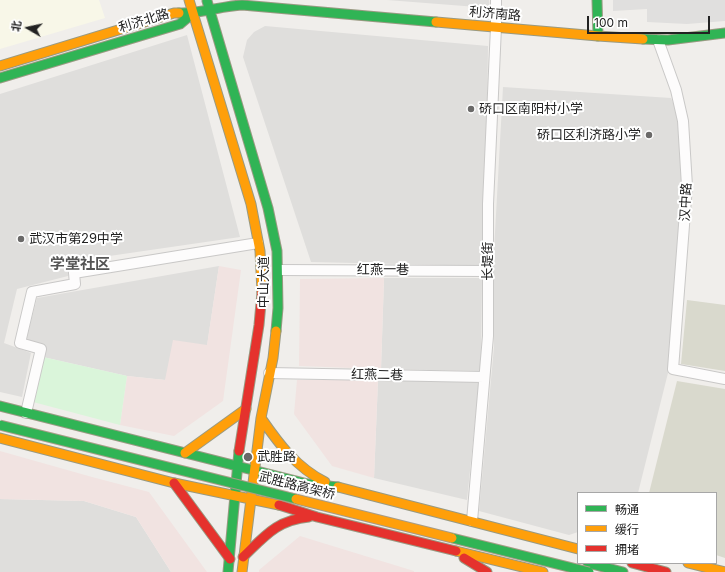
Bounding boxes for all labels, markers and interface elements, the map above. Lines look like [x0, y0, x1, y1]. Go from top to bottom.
street label: 利济南路 [468, 4, 522, 24]
street label: 利济北路 [117, 6, 171, 36]
north arrow [8, 8, 48, 48]
scale bar [589, 8, 712, 34]
text: 100 m [594, 15, 628, 30]
text: 北 [8, 20, 24, 33]
place label: 硚口区南阳村小学 [479, 101, 583, 117]
marker: 硚口区南阳村小学 [466, 104, 476, 114]
place label: 硚口区利济路小学 [537, 127, 641, 143]
marker: 硚口区利济路小学 [644, 130, 654, 140]
street label: 汉中路 [677, 182, 695, 222]
place label: 武汉市第29中学 [29, 231, 123, 247]
marker: 武汉市第29中学 [16, 234, 26, 244]
street label: 长堤街 [480, 242, 496, 280]
district label: 学堂社区 [50, 255, 110, 273]
street label: 中山大道 [256, 256, 272, 308]
street label: 红燕一巷 [357, 262, 409, 278]
street label: 红燕二巷 [351, 367, 403, 383]
place label: 武胜路 [257, 449, 296, 465]
marker: 武胜路 [242, 451, 254, 463]
street label: 武胜路高架桥 [257, 469, 337, 503]
legend [577, 492, 717, 564]
text: 畅通 [615, 502, 639, 517]
text: 缓行 [615, 522, 639, 537]
text: 拥堵 [615, 542, 639, 557]

